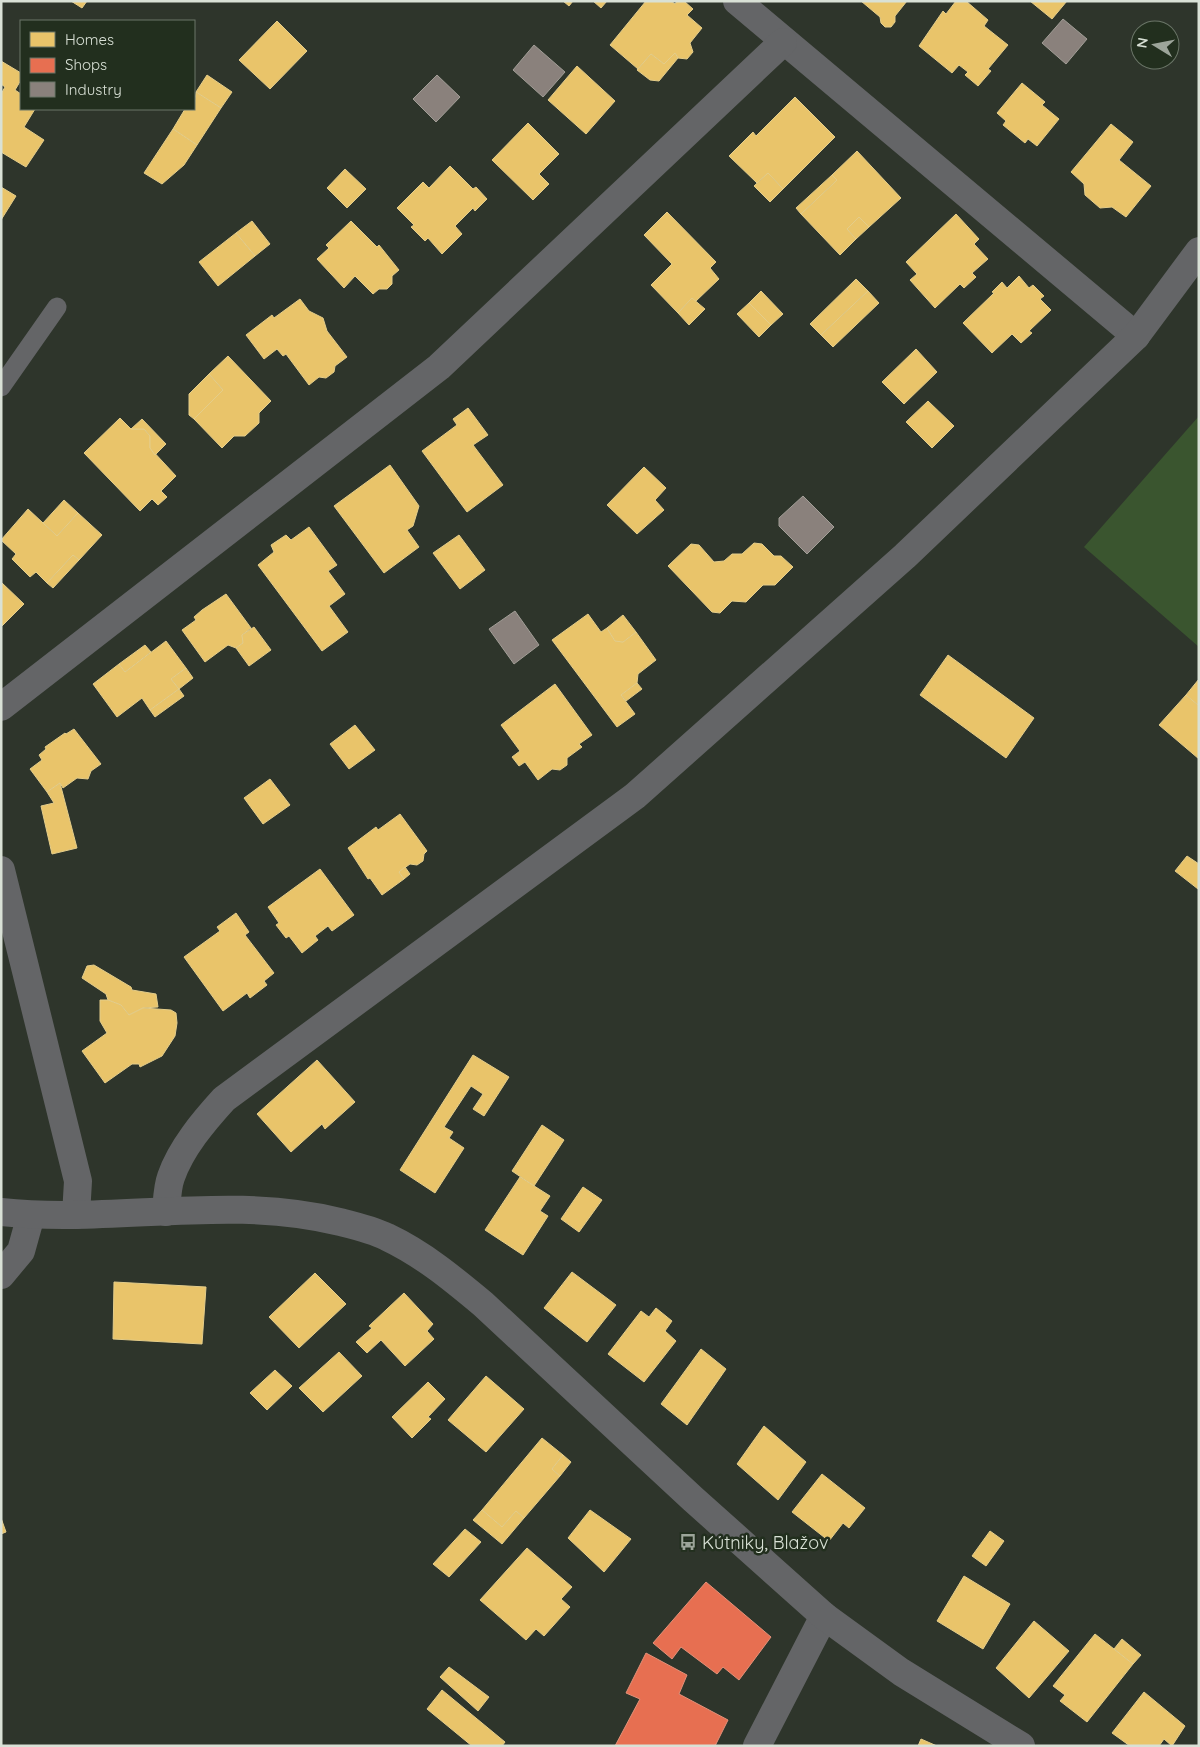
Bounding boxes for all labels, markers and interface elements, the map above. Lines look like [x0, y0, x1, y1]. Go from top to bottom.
legend [20, 20, 195, 110]
north arrow [1130, 20, 1180, 70]
text: Homes [65, 30, 114, 49]
text: N [1132, 36, 1152, 49]
text: Shops [65, 55, 107, 74]
text: Industry [65, 80, 122, 99]
place label: Kútniky, Blažov [702, 1531, 828, 1554]
bus stop icon: Kútniky, Blažov [678, 1532, 698, 1552]

